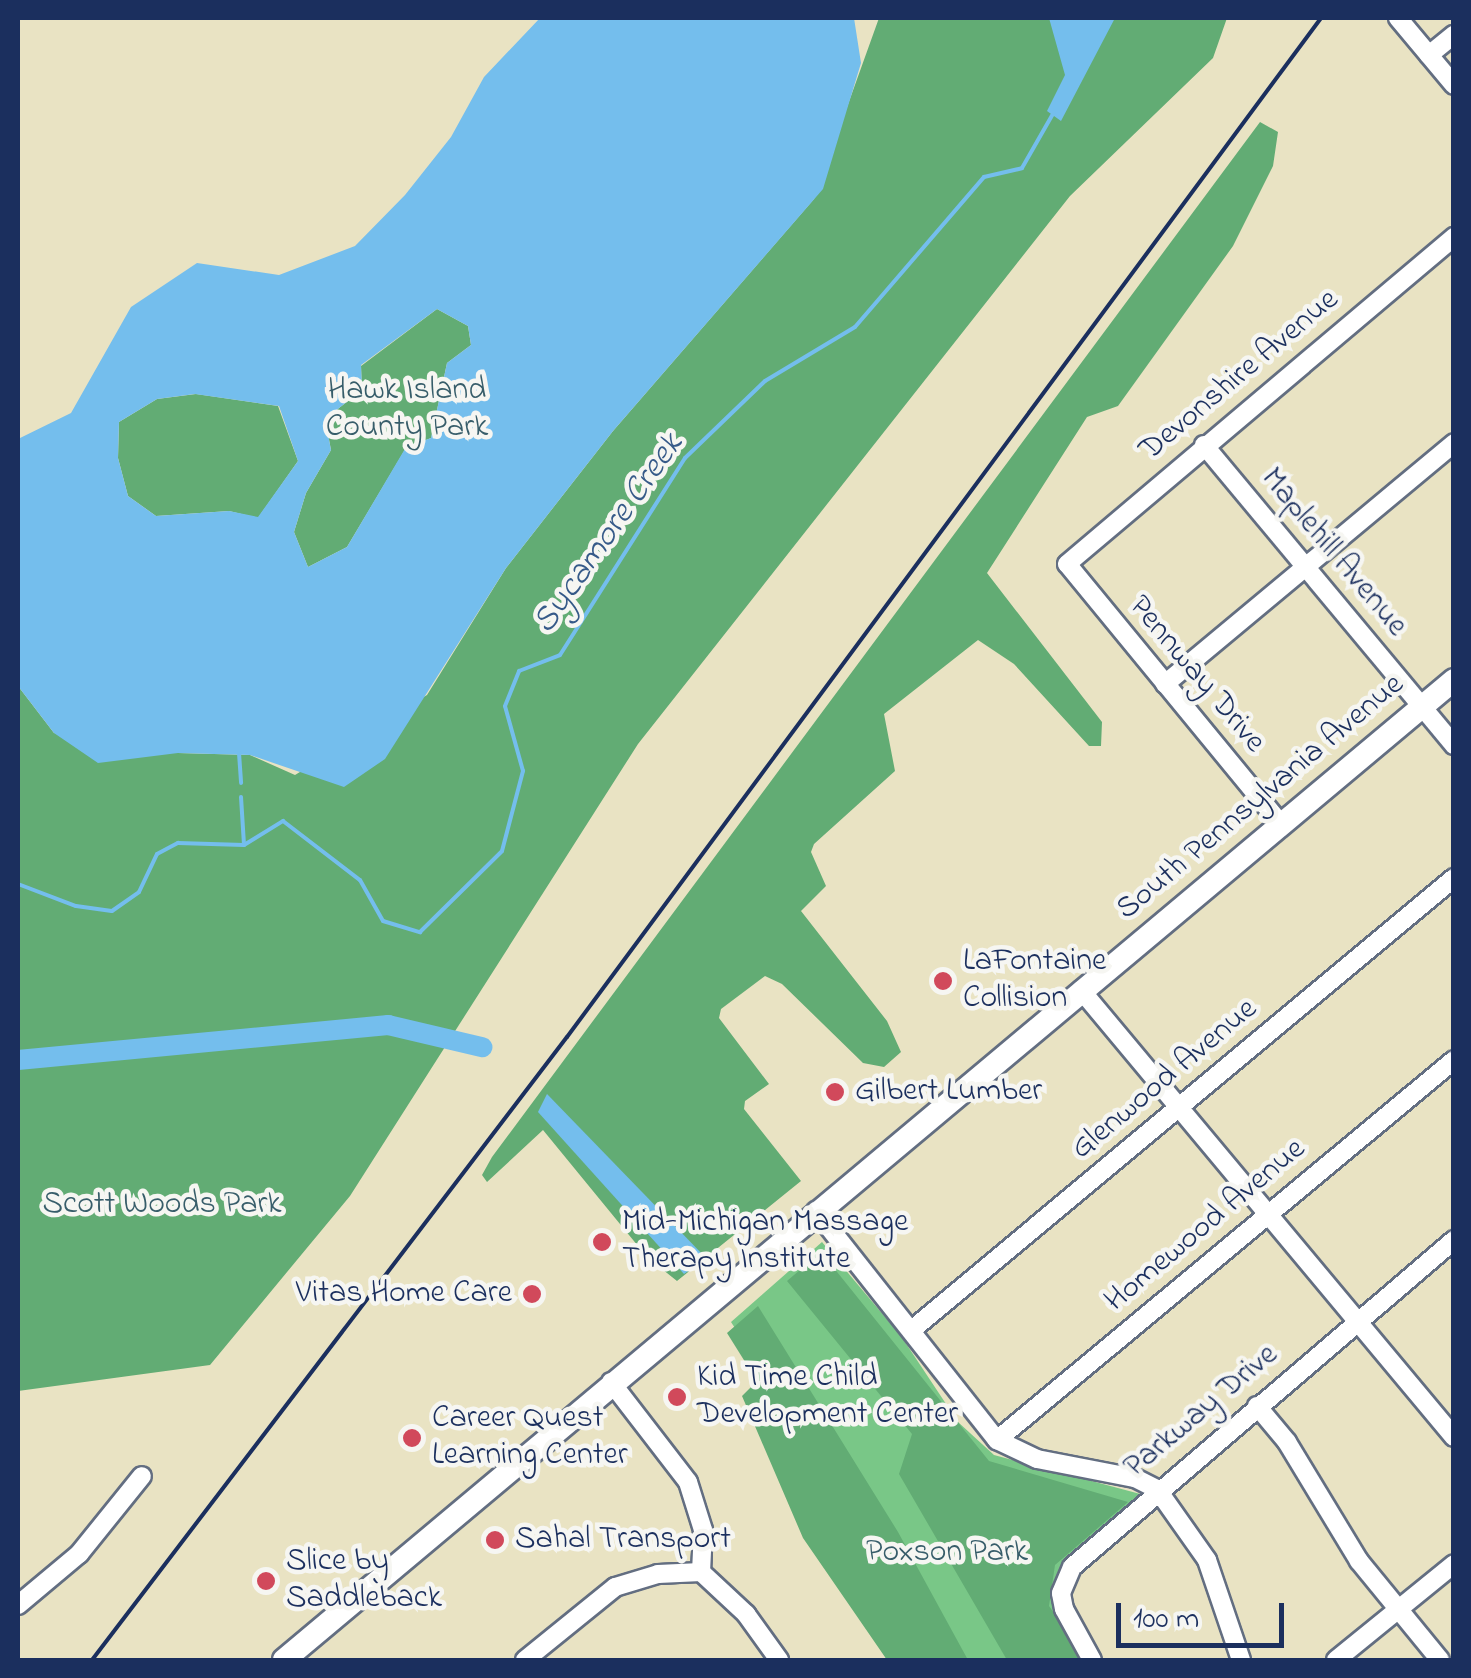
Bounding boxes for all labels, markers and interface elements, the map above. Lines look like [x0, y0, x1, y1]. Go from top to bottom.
street label: Devonshire Avenue [1133, 282, 1347, 470]
park label: Hawk Island County Park [326, 373, 488, 448]
water label: Sycamore Creek [524, 426, 694, 642]
street label: Maplehill Avenue [1251, 461, 1415, 645]
street label: Pennway Drive [1119, 589, 1273, 761]
street label: South Pennsylvania Avenue [1109, 666, 1413, 930]
place label: LaFontaine Collision [963, 944, 1106, 1019]
marker: LaFontaine Collision [932, 970, 954, 992]
street label: Glenwood Avenue [1064, 991, 1266, 1169]
place label: Gilbert Lumber [855, 1073, 1042, 1111]
marker: Gilbert Lumber [824, 1081, 846, 1103]
street label: Homewood Avenue [1098, 1131, 1314, 1321]
park label: Scott Woods Park [42, 1186, 282, 1224]
place label: Mid-Michigan Massage Therapy Institute [622, 1205, 908, 1280]
marker: Mid-Michigan Massage Therapy Institute [591, 1231, 613, 1253]
place label: Vitas Home Care [296, 1275, 512, 1313]
marker: Vitas Home Care [521, 1283, 543, 1305]
street label: Parkway Drive [1117, 1337, 1287, 1487]
place label: Kid Time Child Development Center [697, 1360, 958, 1435]
marker: Kid Time Child Development Center [666, 1386, 688, 1408]
place label: Career Quest Learning Center [432, 1401, 628, 1476]
marker: Career Quest Learning Center [401, 1427, 423, 1449]
place label: Sahal Transport [515, 1521, 731, 1559]
marker: Sahal Transport [484, 1529, 506, 1551]
park label: Poxson Park [866, 1534, 1028, 1572]
place label: Slice by Saddleback [286, 1544, 442, 1619]
marker: Slice by Saddleback [255, 1570, 277, 1592]
scale bar [1121, 1583, 1288, 1645]
text: 100 m [1133, 1598, 1199, 1642]

